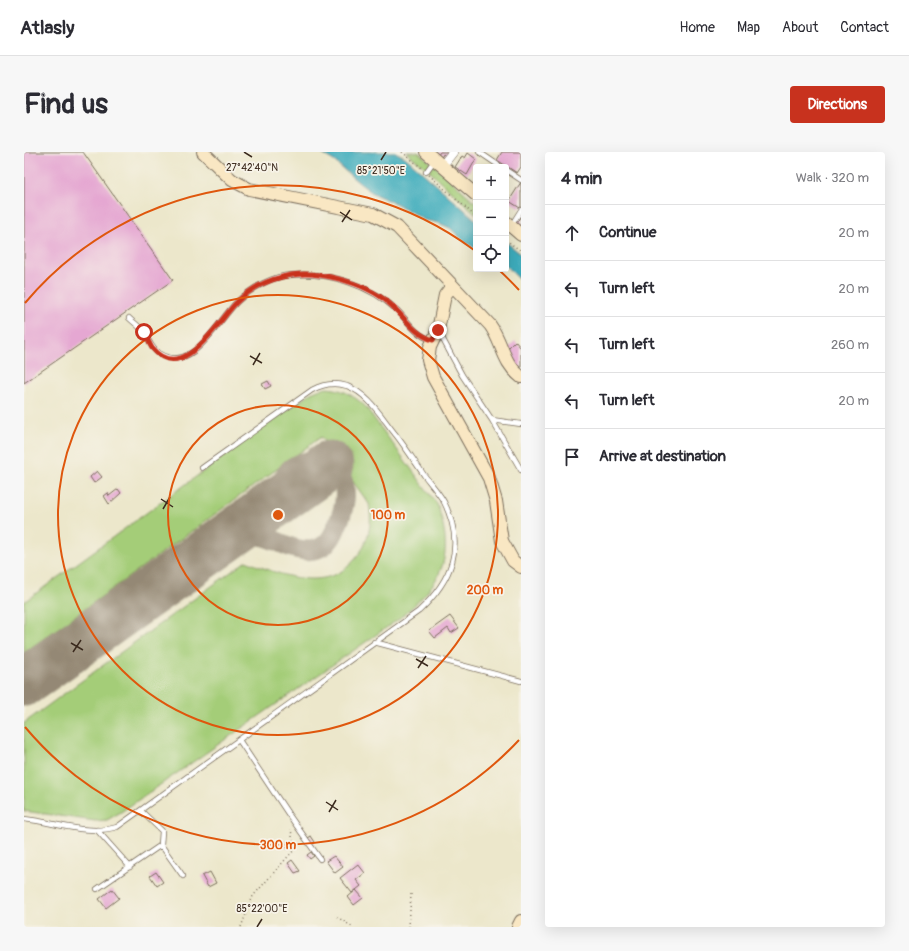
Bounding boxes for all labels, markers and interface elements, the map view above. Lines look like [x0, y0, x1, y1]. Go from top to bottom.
text: Atlasly [20, 16, 74, 40]
text: Home [680, 19, 715, 36]
text: Map [737, 19, 760, 36]
text: About [782, 19, 818, 36]
text: Contact [840, 19, 889, 36]
button: Directions [790, 86, 885, 123]
text: Find us [24, 87, 108, 122]
text: 27°42'40"N [226, 162, 278, 174]
map controls [473, 164, 509, 272]
button: + [473, 164, 509, 200]
text: 85°21'50"E [357, 165, 405, 177]
text: 4 min [561, 168, 602, 189]
text: Walk · 320 m [796, 170, 869, 186]
button: − [473, 200, 509, 236]
icon: ahead [561, 222, 583, 244]
text: Continue [599, 223, 657, 242]
text: 20 m [838, 225, 869, 241]
button: locate [473, 236, 509, 272]
icon: left [561, 278, 583, 300]
text: Turn left [599, 279, 655, 298]
text: 20 m [838, 281, 869, 297]
route end [429, 321, 447, 339]
route start [135, 323, 153, 341]
icon: left [561, 334, 583, 356]
text: Turn left [599, 335, 655, 354]
text: 260 m [831, 337, 869, 353]
icon: left [561, 390, 583, 412]
text: Turn left [599, 391, 655, 410]
text: 20 m [838, 393, 869, 409]
icon: arrive [561, 446, 583, 468]
text: Arrive at destination [599, 447, 726, 466]
centre of rings [271, 508, 285, 522]
text: 100 m [371, 508, 406, 523]
text: 200 m [467, 583, 504, 598]
text: 300 m [260, 838, 297, 853]
text: 85°22'00"E [237, 903, 287, 915]

